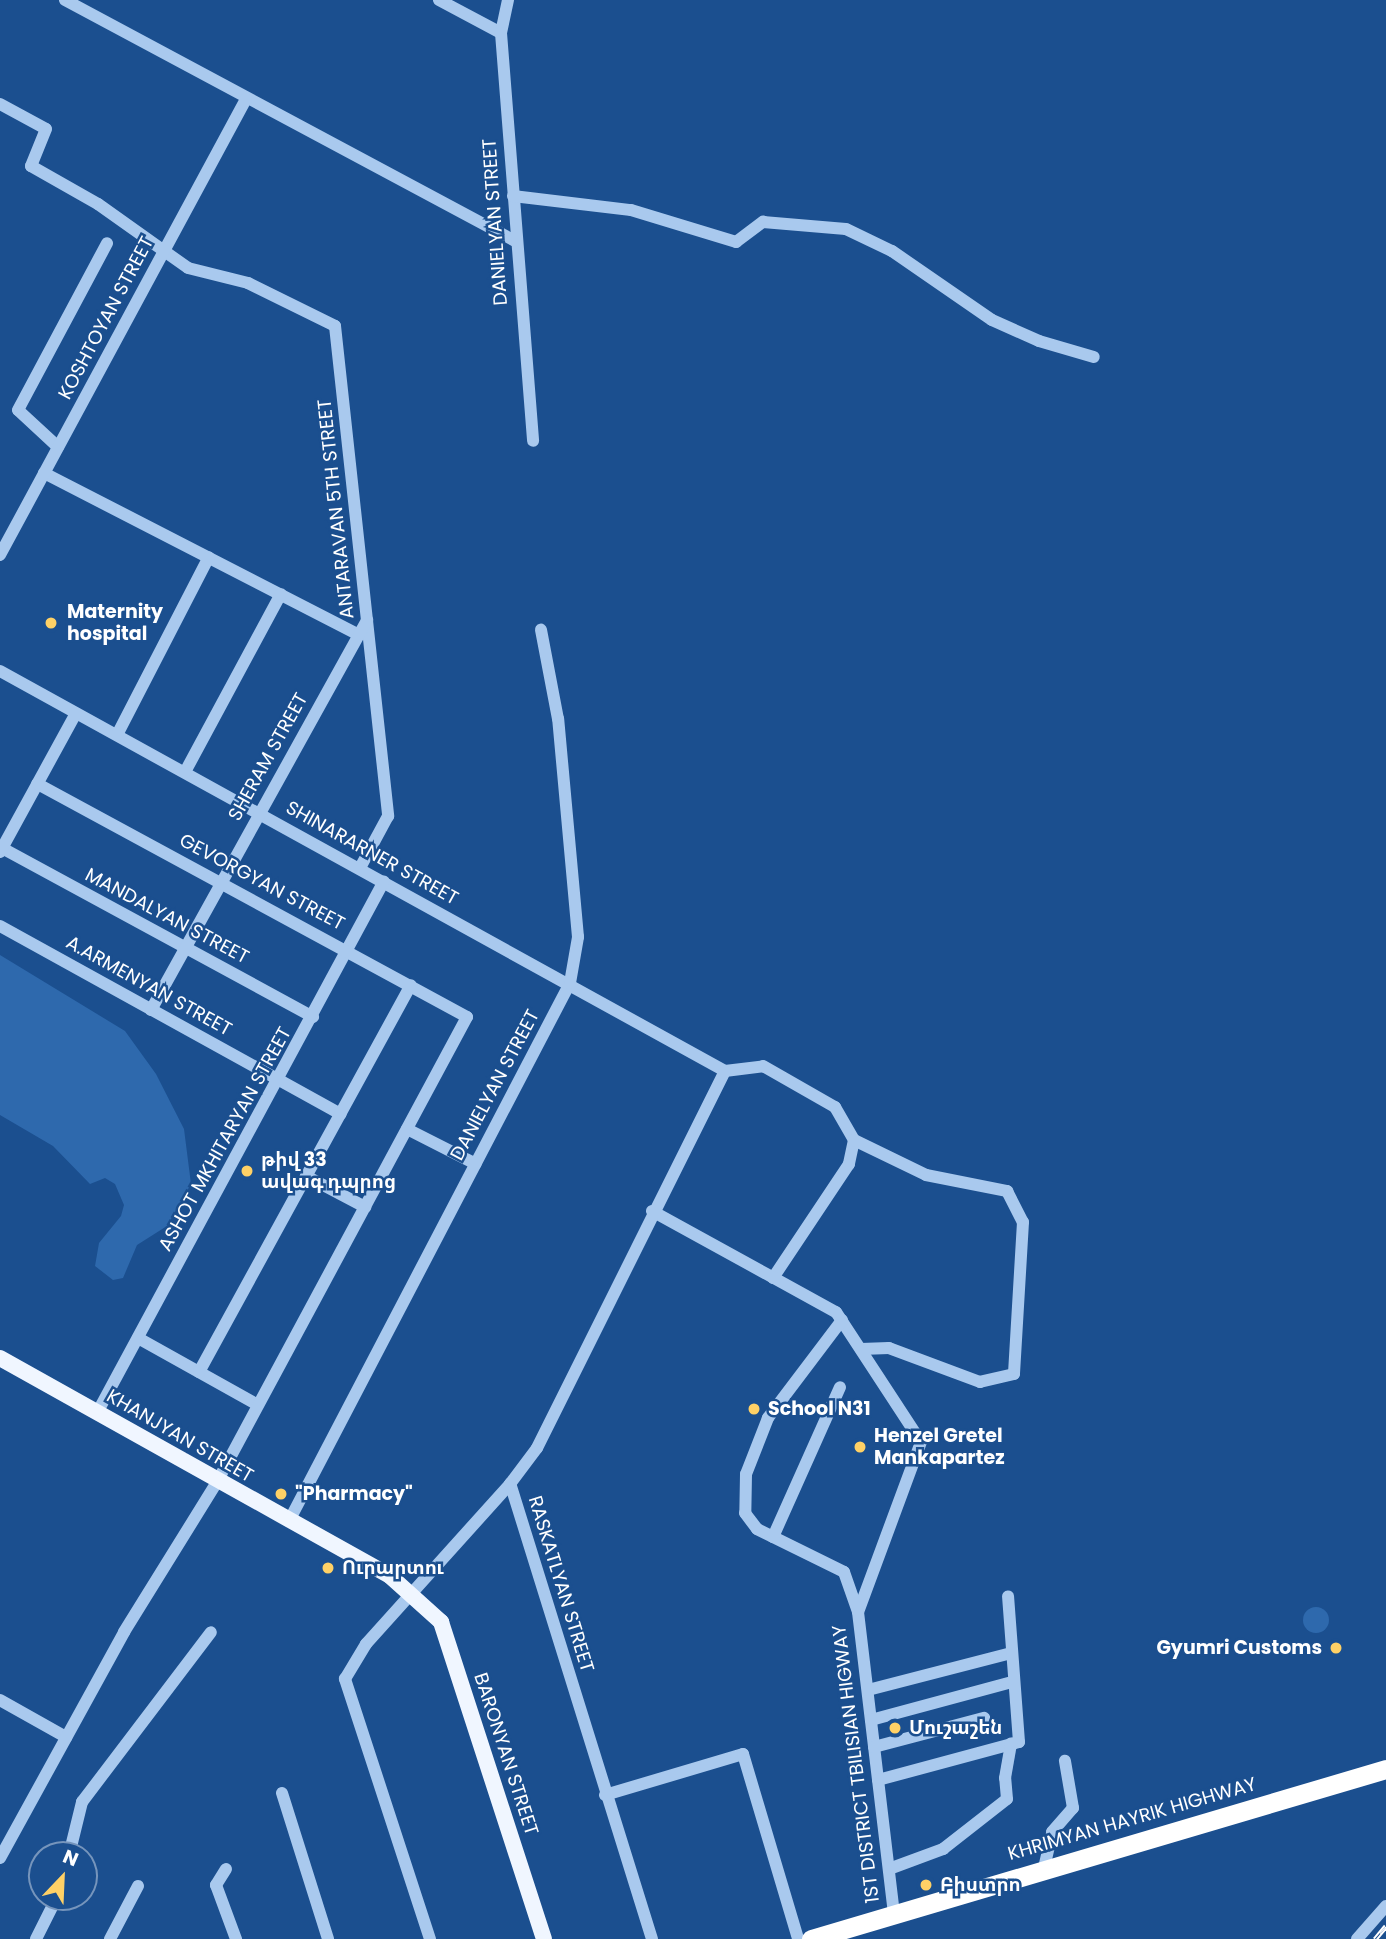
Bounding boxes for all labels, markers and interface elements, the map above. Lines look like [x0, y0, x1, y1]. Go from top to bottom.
street label: DANIELYAN STREET [478, 138, 512, 306]
street label: KOSHTOYAN STREET [53, 233, 159, 403]
street label: ANTARAVAN 5TH STREET [313, 398, 359, 620]
place label: Maternity hospital [67, 601, 163, 645]
marker: Maternity hospital [41, 613, 61, 633]
street label: SHERAM STREET [223, 689, 313, 825]
street label: SHINARARNER STREET [282, 796, 462, 910]
street label: GEVORGYAN STREET [176, 829, 348, 935]
street label: MANDALYAN STREET [81, 863, 253, 969]
street label: A.ARMENYAN STREET [62, 931, 236, 1041]
street label: DANIELYAN STREET [446, 1006, 544, 1164]
street label: ASHOT MKHITARYAN STREET [154, 1023, 296, 1255]
place label: թիվ 33 ավագ դպրոց [261, 1149, 396, 1193]
marker: թիվ 33 ավագ դպրոց [239, 1163, 255, 1179]
street label: KHANJYAN STREET [102, 1385, 258, 1487]
place label: School N31 [768, 1398, 871, 1420]
marker: School N31 [746, 1401, 762, 1417]
place label: Henzel Gretel Mankapartez [874, 1425, 1005, 1469]
marker: Henzel Gretel Mankapartez [852, 1439, 868, 1455]
place label: "Pharmacy" [295, 1483, 413, 1505]
marker: "Pharmacy" [273, 1486, 289, 1502]
street label: RASKATLYAN STREET [523, 1493, 599, 1675]
place label: Ուրարտու [342, 1557, 444, 1579]
marker: Ուրարտու [320, 1560, 336, 1576]
street label: 1ST DISTRICT TBILISIAN HIGWAY [828, 1624, 884, 1904]
place label: Gyumri Customs [1156, 1637, 1322, 1659]
marker: Gyumri Customs [1328, 1640, 1344, 1656]
street label: BARONYAN STREET [469, 1670, 543, 1838]
place label: Մուշաշեն [909, 1717, 1002, 1739]
marker: Մուշաշեն [887, 1720, 903, 1736]
street label: KHRIMYAN HAYRIK HIGHWAY [1005, 1773, 1259, 1865]
north arrow [28, 1841, 98, 1911]
text: N [59, 1843, 82, 1873]
place label: Բիստրո [940, 1874, 1021, 1896]
marker: Բիստրո [918, 1877, 934, 1893]

